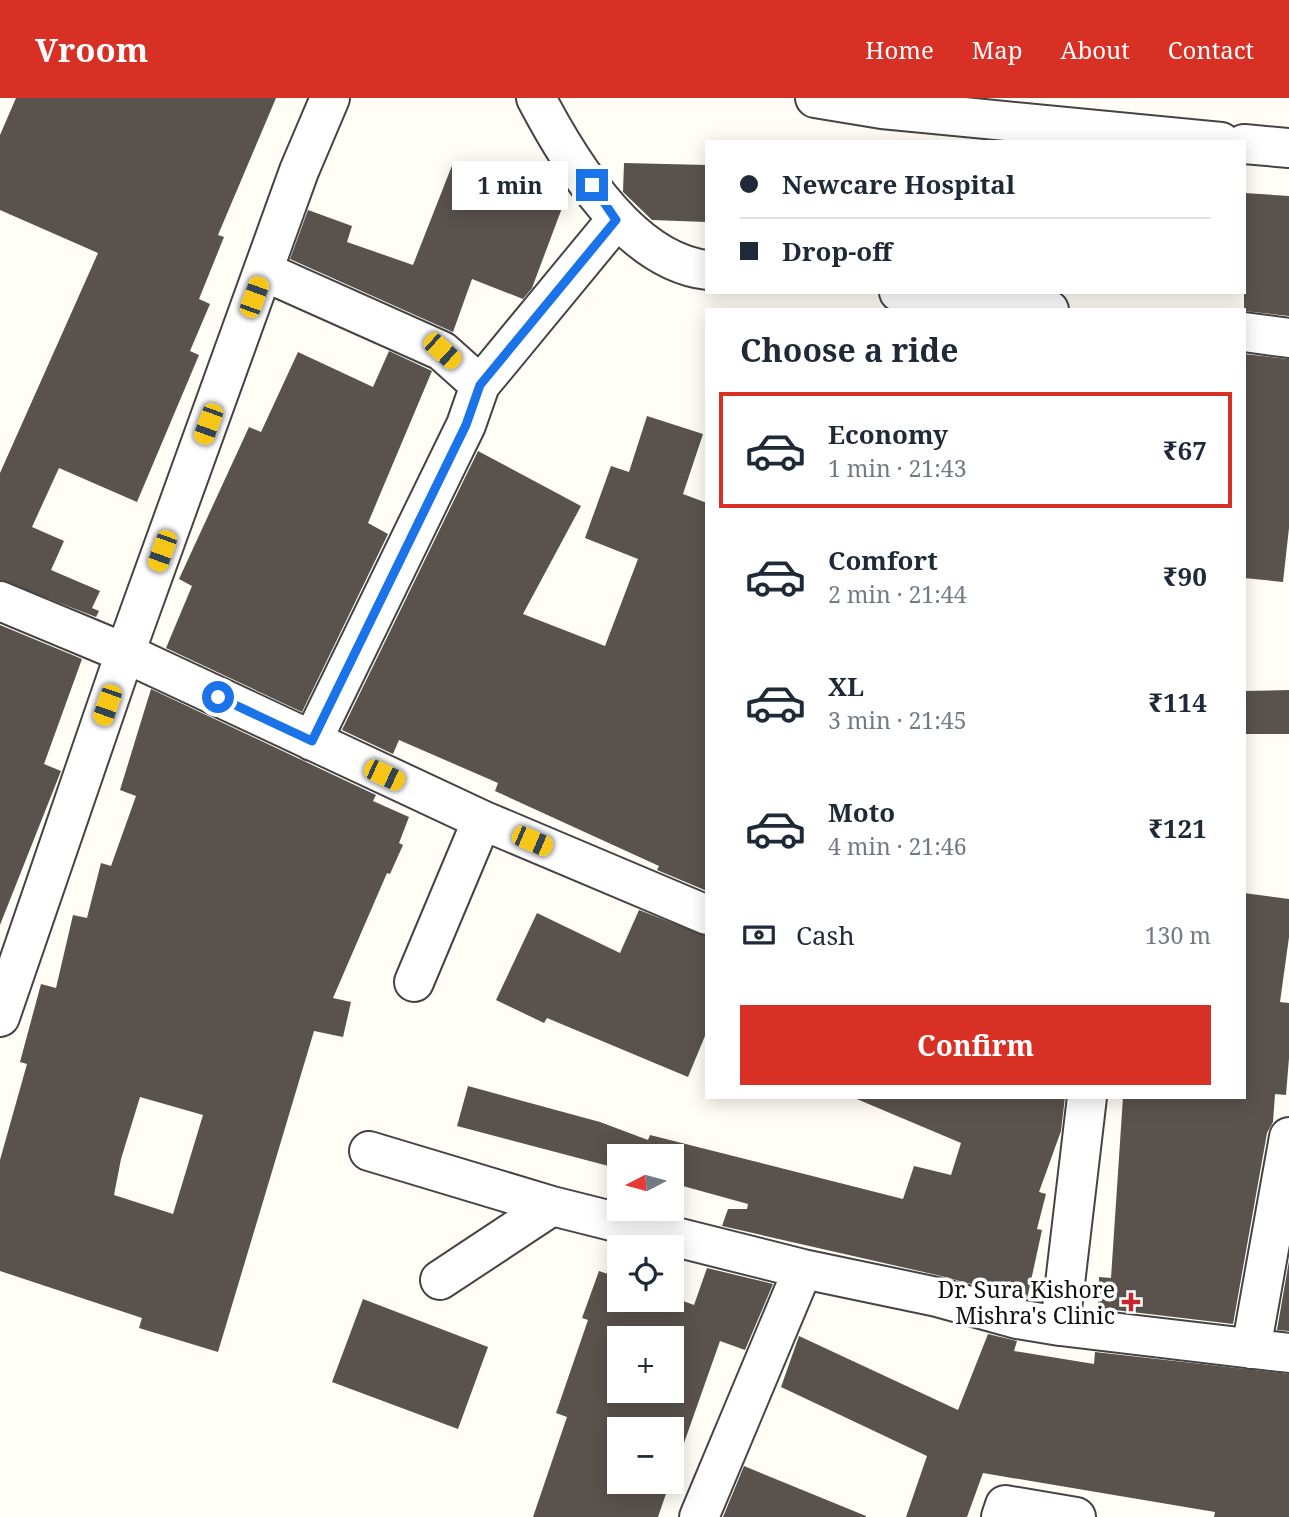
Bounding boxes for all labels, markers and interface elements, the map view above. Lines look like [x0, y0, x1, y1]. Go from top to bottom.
text: Vroom [35, 27, 148, 72]
text: Home [865, 33, 934, 66]
text: Map [972, 33, 1023, 66]
text: About [1061, 33, 1130, 66]
text: Contact [1168, 33, 1254, 66]
callout: 1 min [452, 160, 568, 210]
text: Newcare Hospital [782, 166, 1015, 202]
text: 1 min [477, 169, 543, 201]
route end [576, 169, 608, 201]
text: Drop-off [782, 233, 892, 269]
car [237, 274, 272, 320]
text: Choose a ride [740, 328, 959, 371]
car [420, 329, 465, 373]
car [191, 401, 226, 447]
text: Economy [828, 416, 948, 452]
icon: car [744, 419, 807, 482]
text: ₹67 [1163, 432, 1207, 468]
text: 1 min · 21:43 [828, 452, 966, 484]
car [145, 528, 180, 574]
text: Comfort [828, 542, 938, 578]
icon: car [744, 545, 807, 608]
text: ₹90 [1163, 558, 1207, 594]
text: 2 min · 21:44 [828, 578, 966, 610]
text: XL [828, 668, 864, 704]
icon: car [744, 671, 807, 734]
route start [202, 681, 234, 713]
car [91, 682, 124, 728]
text: ₹114 [1148, 684, 1207, 720]
text: 3 min · 21:45 [828, 704, 966, 736]
car [361, 757, 408, 793]
text: Moto [828, 794, 895, 830]
icon: car [744, 797, 807, 860]
text: ₹121 [1148, 810, 1207, 846]
car [509, 823, 556, 859]
text: 4 min · 21:46 [828, 830, 966, 862]
icon: cash [740, 916, 778, 954]
text: Cash [796, 917, 855, 953]
text: 130 m [1145, 919, 1211, 951]
button: Confirm [740, 1005, 1211, 1085]
north arrow [607, 1144, 684, 1222]
map controls [607, 1144, 684, 1494]
button: locate [607, 1235, 684, 1312]
place label: Dr. Sura Kishore Mishra's Clinic [937, 1273, 1115, 1331]
marker: Dr. Sura Kishore Mishra's Clinic [1121, 1292, 1141, 1312]
button: + [607, 1326, 684, 1403]
button: − [607, 1417, 684, 1494]

